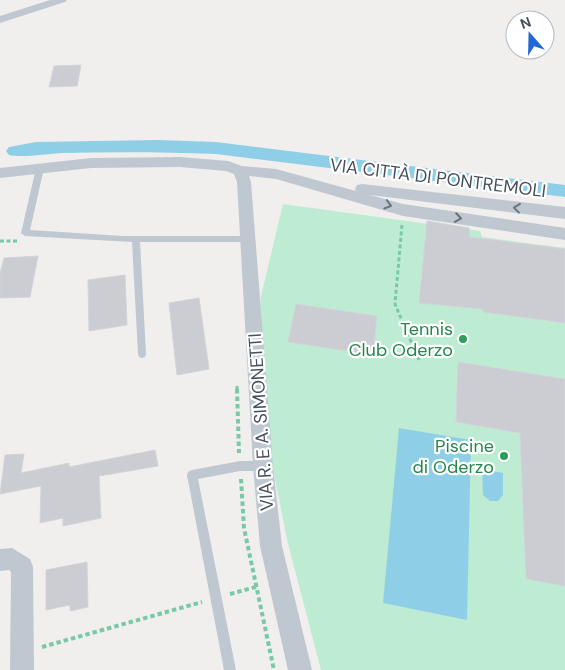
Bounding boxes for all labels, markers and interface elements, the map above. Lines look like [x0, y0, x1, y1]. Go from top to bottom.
north arrow [505, 10, 555, 60]
text: N [518, 13, 533, 33]
street label: VIA CITTÀ DI PONTREMOLI [329, 153, 547, 203]
one-way arrow [383, 200, 391, 210]
one-way arrow [512, 203, 520, 214]
one-way arrow [454, 212, 462, 223]
place label: Tennis Club Oderzo [349, 317, 453, 362]
street label: VIA R. E A. SIMONETTI [243, 332, 279, 512]
marker: Tennis Club Oderzo [457, 333, 469, 345]
place label: Piscine di Oderzo [413, 434, 494, 479]
marker: Piscine di Oderzo [498, 450, 510, 462]

